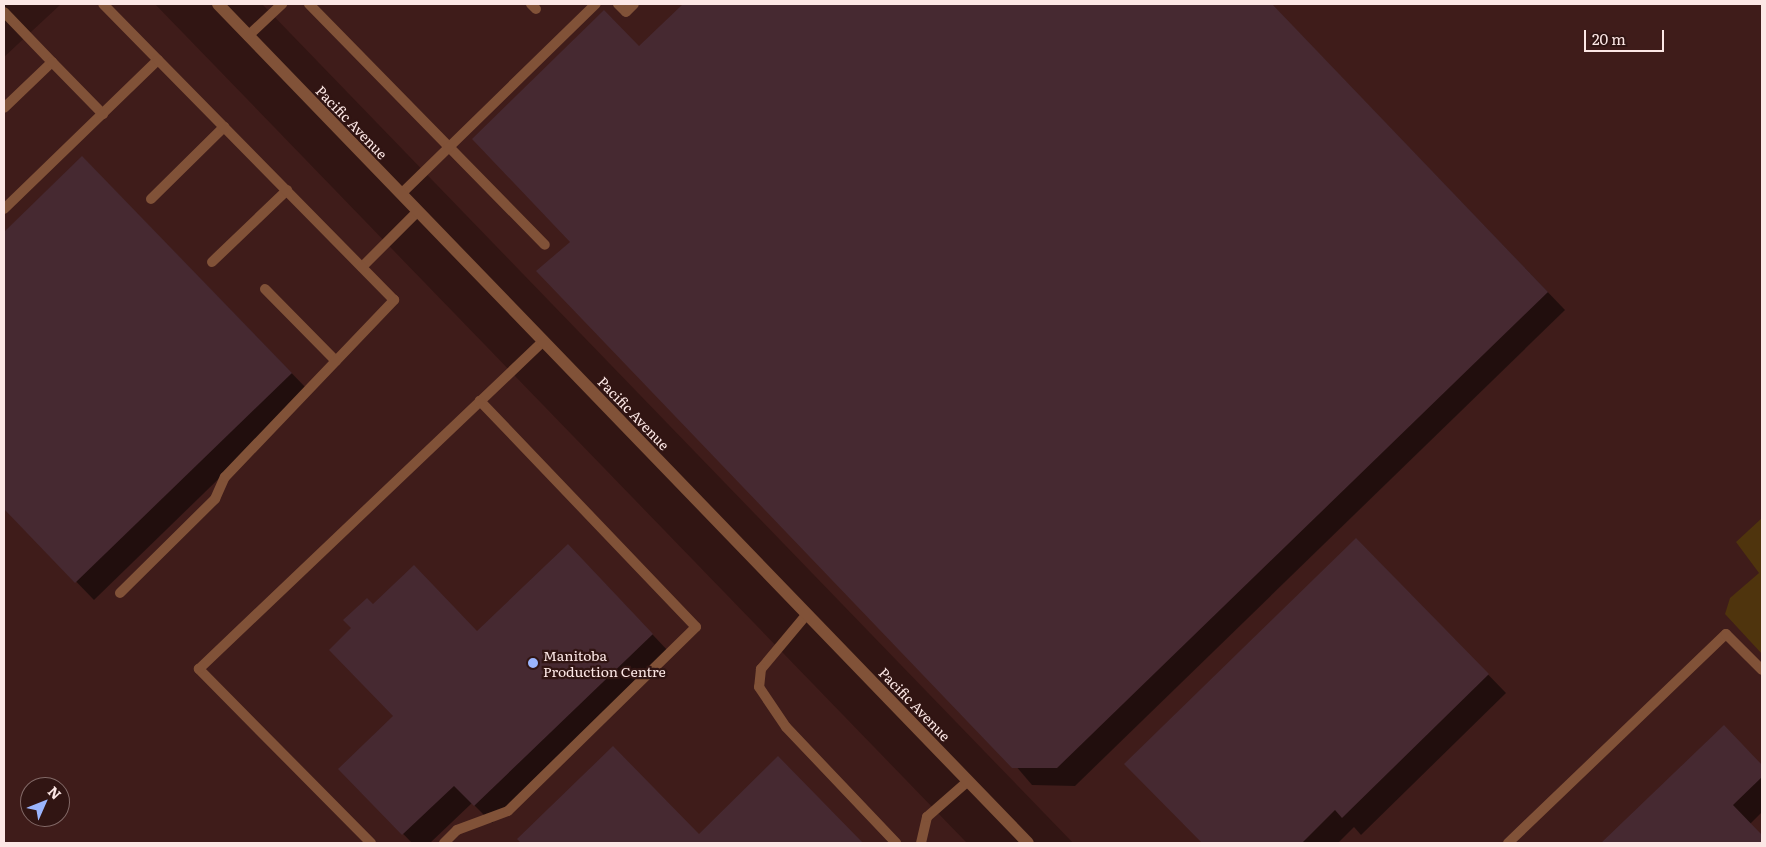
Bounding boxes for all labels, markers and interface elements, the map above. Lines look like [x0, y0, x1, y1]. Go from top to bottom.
scale bar [1586, 20, 1666, 52]
text: 20 m [1592, 27, 1626, 50]
street label: Pacific Avenue [313, 82, 391, 162]
street label: Pacific Avenue [595, 373, 673, 453]
place label: Manitoba Production Centre [543, 647, 666, 680]
marker: Manitoba Production Centre [527, 657, 539, 669]
street label: Pacific Avenue [876, 664, 954, 744]
north arrow [20, 777, 70, 827]
text: N [44, 781, 66, 803]

